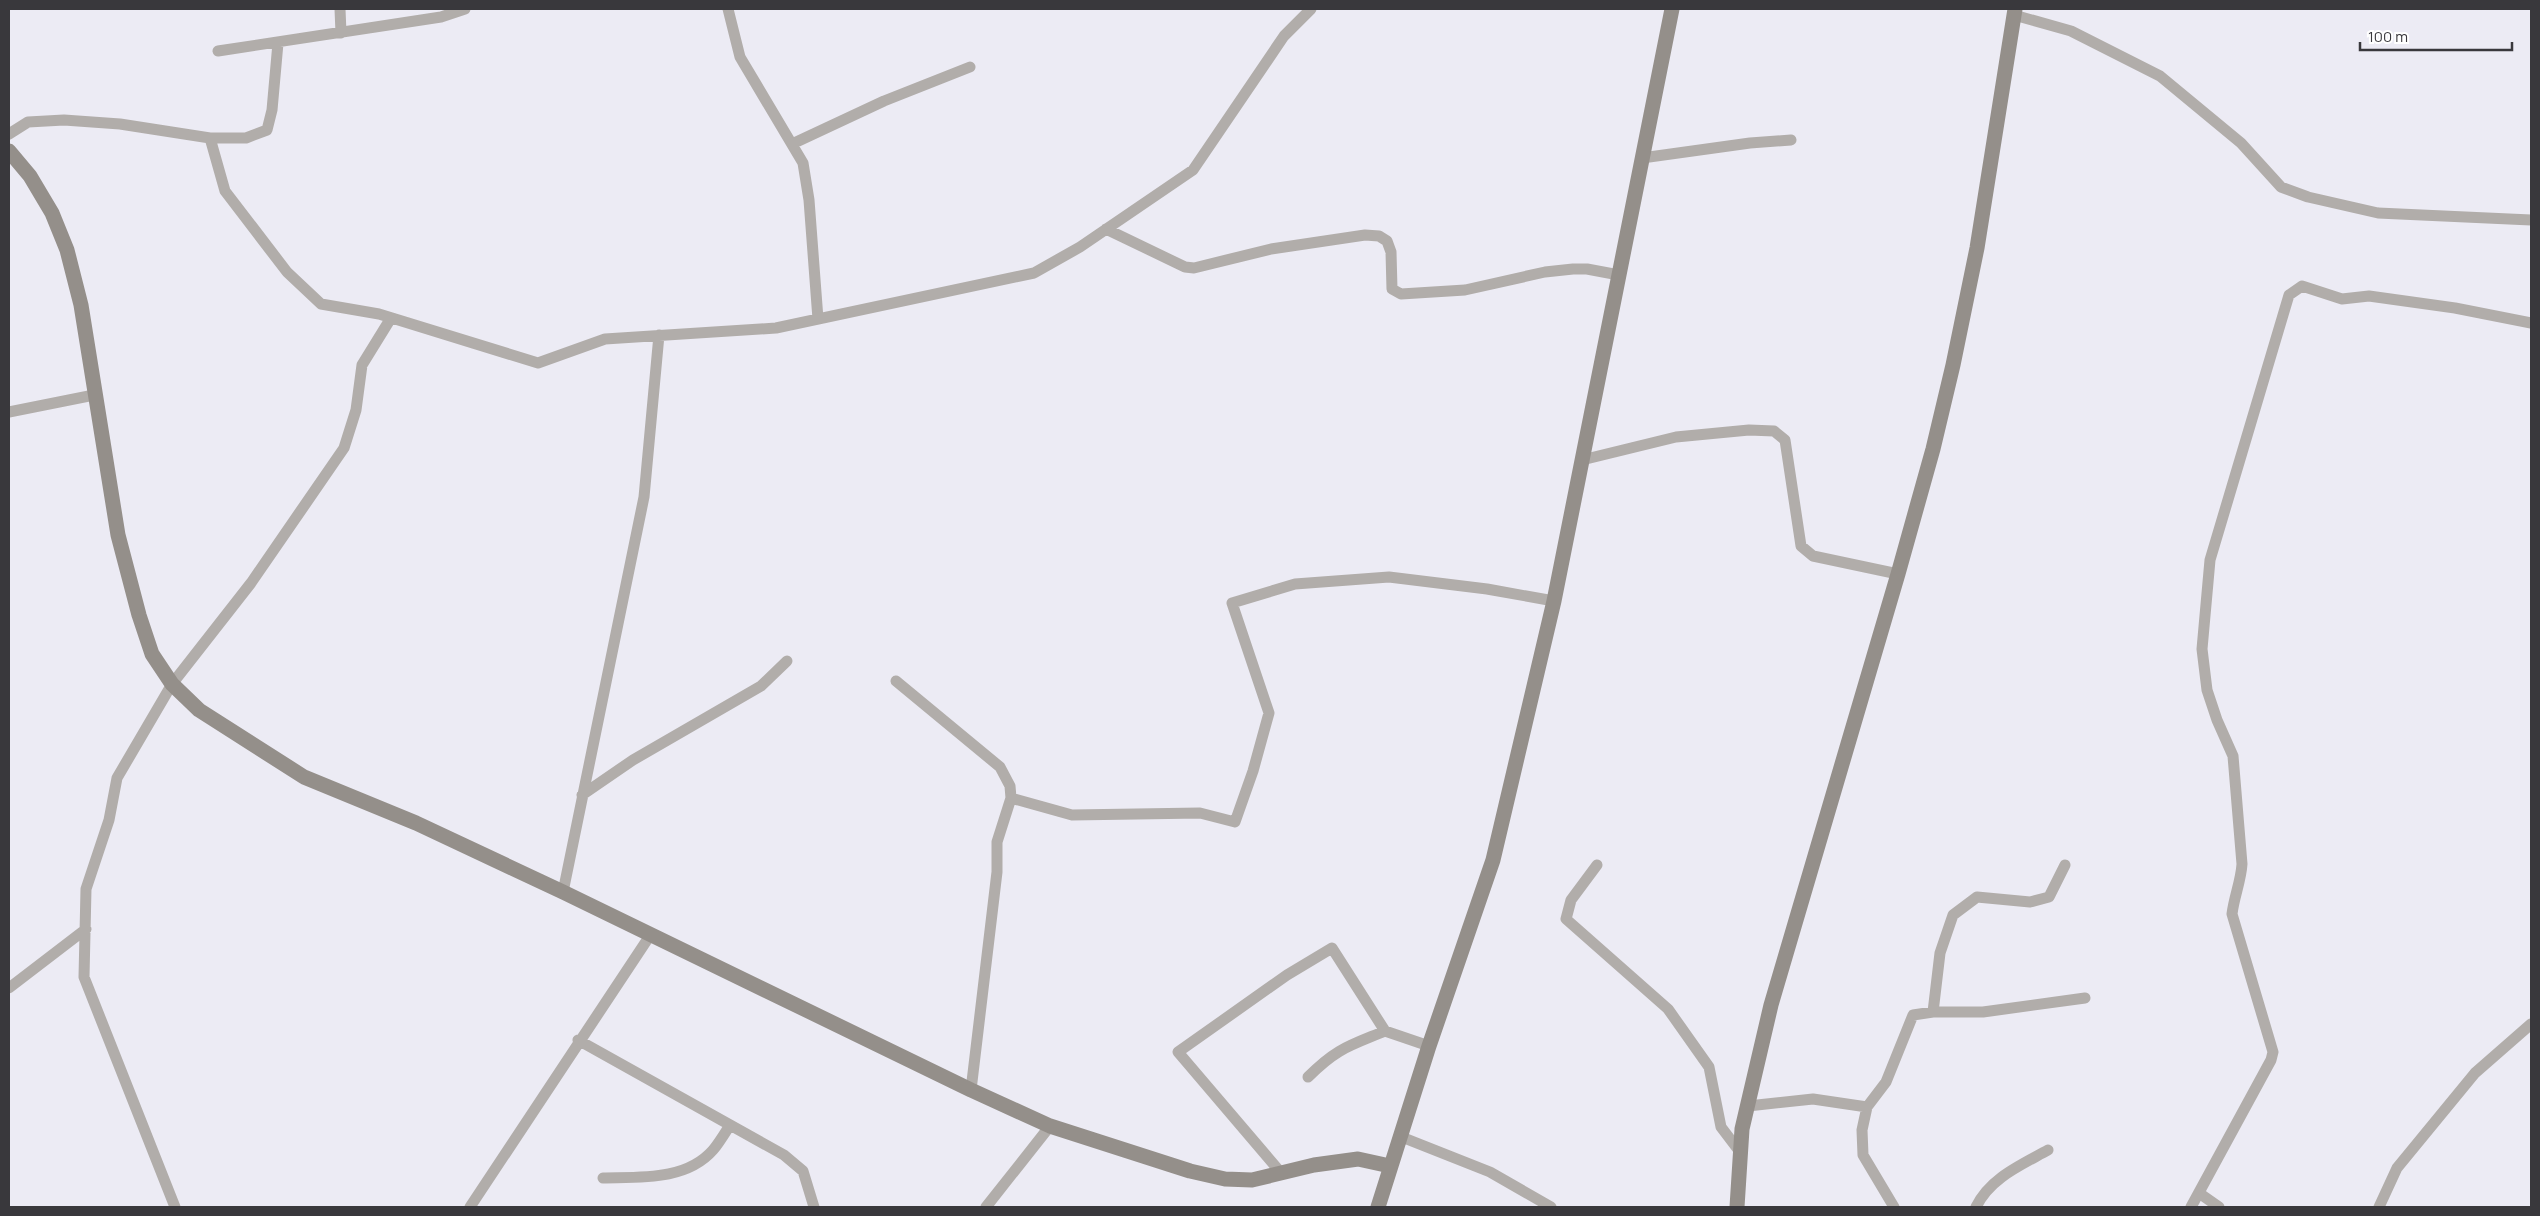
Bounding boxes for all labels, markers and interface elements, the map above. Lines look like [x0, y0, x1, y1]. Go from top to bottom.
scale bar [2360, 20, 2512, 52]
text: 100 m [2368, 26, 2408, 47]

